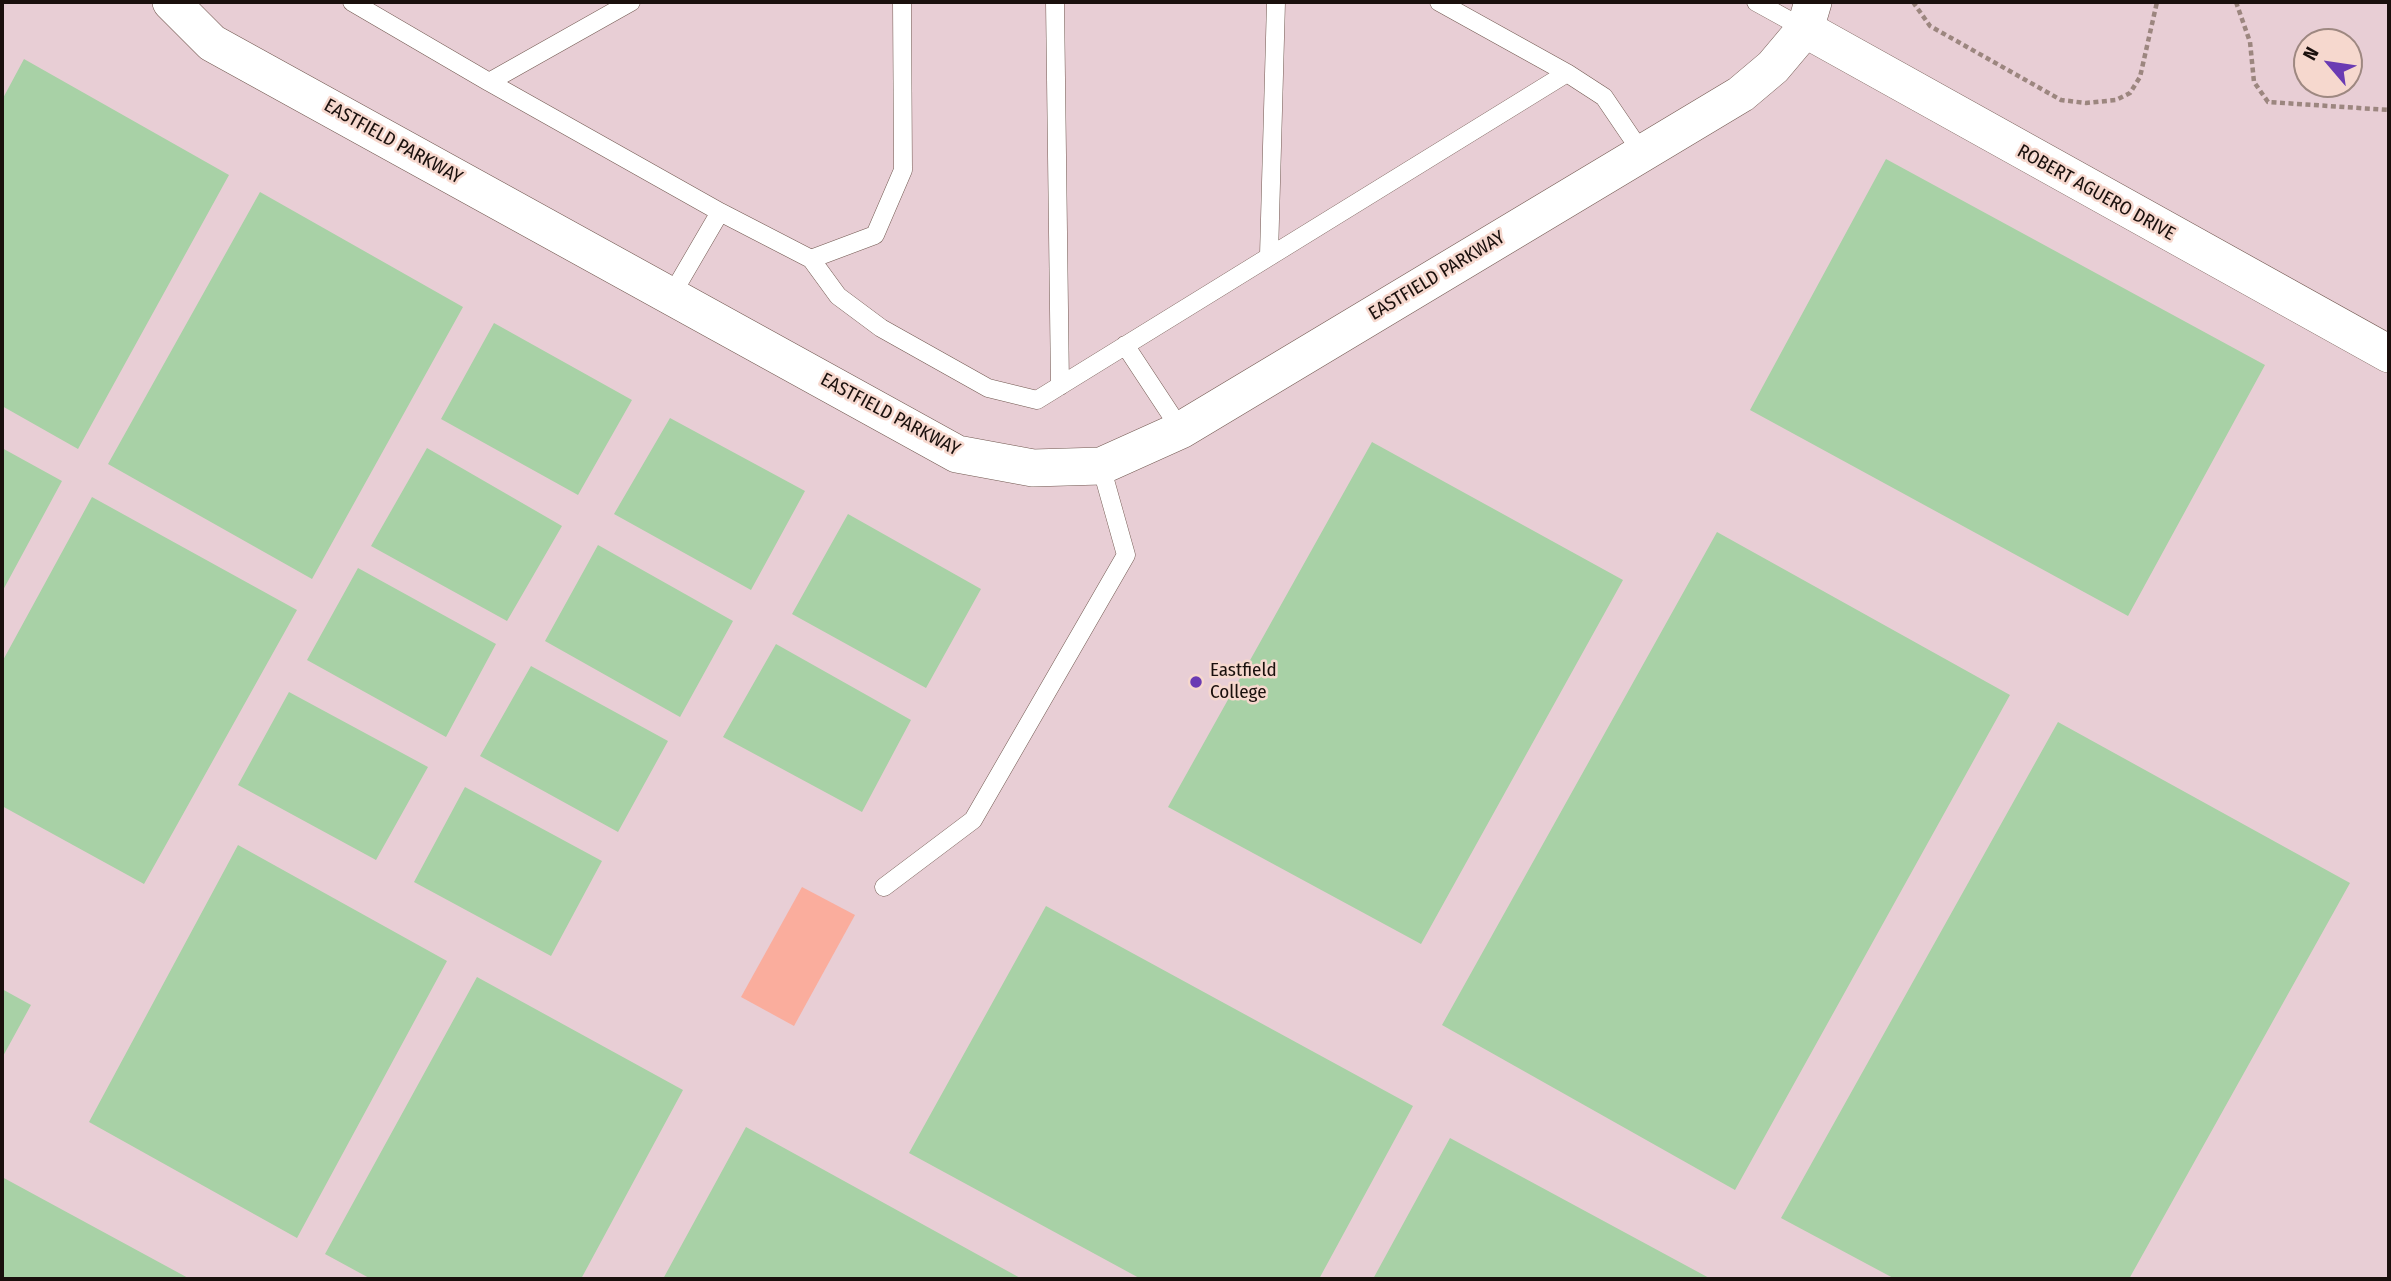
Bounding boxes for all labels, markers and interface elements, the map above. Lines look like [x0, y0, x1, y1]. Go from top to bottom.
north arrow [2293, 28, 2363, 98]
text: N [2298, 43, 2324, 64]
street label: EASTFIELD PARKWAY [320, 95, 466, 189]
street label: ROBERT AGUERO DRIVE [2013, 140, 2179, 246]
street label: EASTFIELD PARKWAY [1365, 226, 1509, 326]
street label: EASTFIELD PARKWAY [816, 369, 964, 461]
place label: Eastfield College [1210, 660, 1277, 704]
marker: Eastfield College [1188, 674, 1204, 690]

